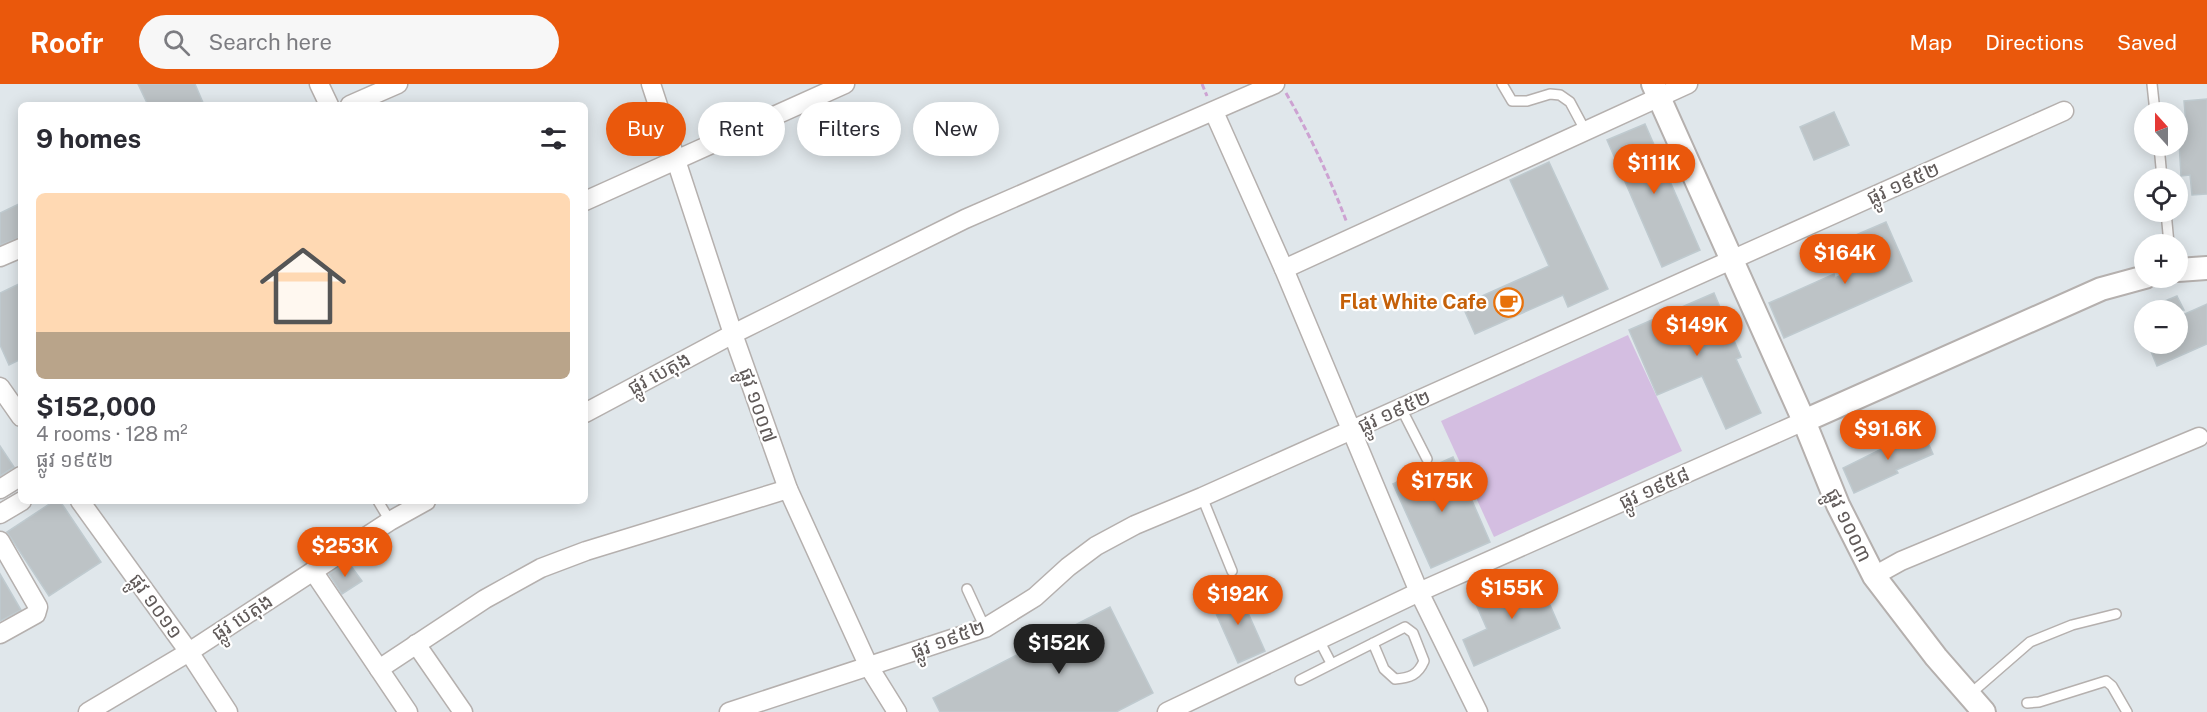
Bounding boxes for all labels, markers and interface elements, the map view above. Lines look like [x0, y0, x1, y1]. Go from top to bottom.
search box [139, 15, 559, 69]
text: Roofr [30, 26, 103, 59]
icon: search [160, 26, 193, 59]
text: Search here [208, 29, 332, 55]
text: Map [1910, 30, 1952, 55]
text: Directions [1985, 30, 2084, 55]
text: Saved [2117, 30, 2177, 55]
chip: Buy [606, 102, 686, 156]
chip: Rent [698, 102, 785, 156]
chip: Filters [797, 102, 901, 156]
chip: New [913, 102, 999, 156]
north arrow [2134, 102, 2188, 156]
map controls [2134, 102, 2188, 354]
icon: filters [537, 122, 570, 155]
text: 9 homes [36, 123, 141, 154]
pin: $111K [1612, 144, 1696, 195]
text: $111K [1627, 151, 1681, 175]
street label: ផ្លូវ ១៩៥២ [1863, 156, 1946, 216]
button: locate [2134, 168, 2188, 222]
icon: home [249, 232, 357, 340]
pin: $164K [1803, 234, 1887, 285]
button: + [2134, 234, 2188, 288]
text: $164K [1814, 241, 1876, 265]
cafe icon: Flat White Cafe [1492, 286, 1524, 318]
place label: Flat White Cafe [1340, 290, 1487, 314]
button: − [2134, 300, 2188, 354]
pin: $149K [1655, 306, 1739, 357]
text: $149K [1666, 313, 1728, 337]
street label: ផ្លូវ បេតុង [623, 346, 698, 406]
street label: ផ្លូវ ១០០៧ [727, 364, 782, 448]
street label: ផ្លូវ ១៩៥២ [1354, 384, 1437, 444]
text: $152,000 [36, 391, 156, 422]
pin: $91.6K [1839, 410, 1937, 461]
text: $91.6K [1854, 417, 1922, 441]
text: 4 rooms · 128 m² [36, 422, 188, 446]
text: ផ្លូវ ១៩៥២ [36, 448, 113, 472]
pin: $175K [1400, 462, 1484, 513]
street label: ផ្លូវ ១៩៥៨ [1615, 462, 1696, 521]
text: $175K [1411, 469, 1473, 493]
street label: ផ្លូវ ១០០៣ [1815, 484, 1877, 569]
pin: $253K [303, 527, 387, 578]
text: $253K [311, 534, 379, 558]
street label: ផ្លូវ ១០១១ [119, 569, 188, 647]
pin: $155K [1470, 569, 1554, 620]
pin: $192K [1196, 575, 1280, 626]
text: $155K [1480, 576, 1544, 600]
text: $192K [1207, 582, 1269, 606]
street label: ផ្លូវ បេតុង [207, 588, 281, 651]
street label: ផ្លូវ ១៩៥២ [908, 615, 991, 670]
pin: $152K [1017, 624, 1101, 675]
text: $152K [1028, 631, 1090, 655]

